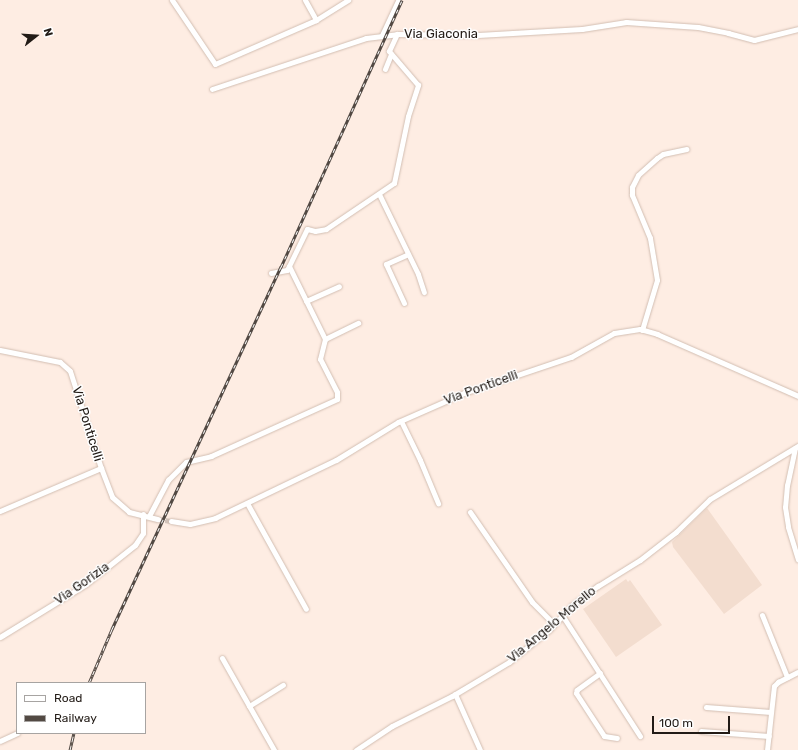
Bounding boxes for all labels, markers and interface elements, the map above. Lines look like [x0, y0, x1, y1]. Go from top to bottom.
north arrow [16, 16, 56, 56]
street label: Via Giaconia [404, 26, 478, 42]
text: N [41, 27, 55, 38]
street label: Via Ponticelli [442, 367, 520, 409]
street label: Via Ponticelli [68, 385, 106, 463]
street label: Via Gorizia [52, 559, 112, 609]
street label: Via Angelo Morello [504, 583, 600, 667]
legend [16, 682, 146, 734]
text: Road [54, 691, 82, 705]
scale bar [654, 708, 732, 734]
text: Railway [54, 711, 97, 725]
text: 100 m [659, 716, 693, 730]

